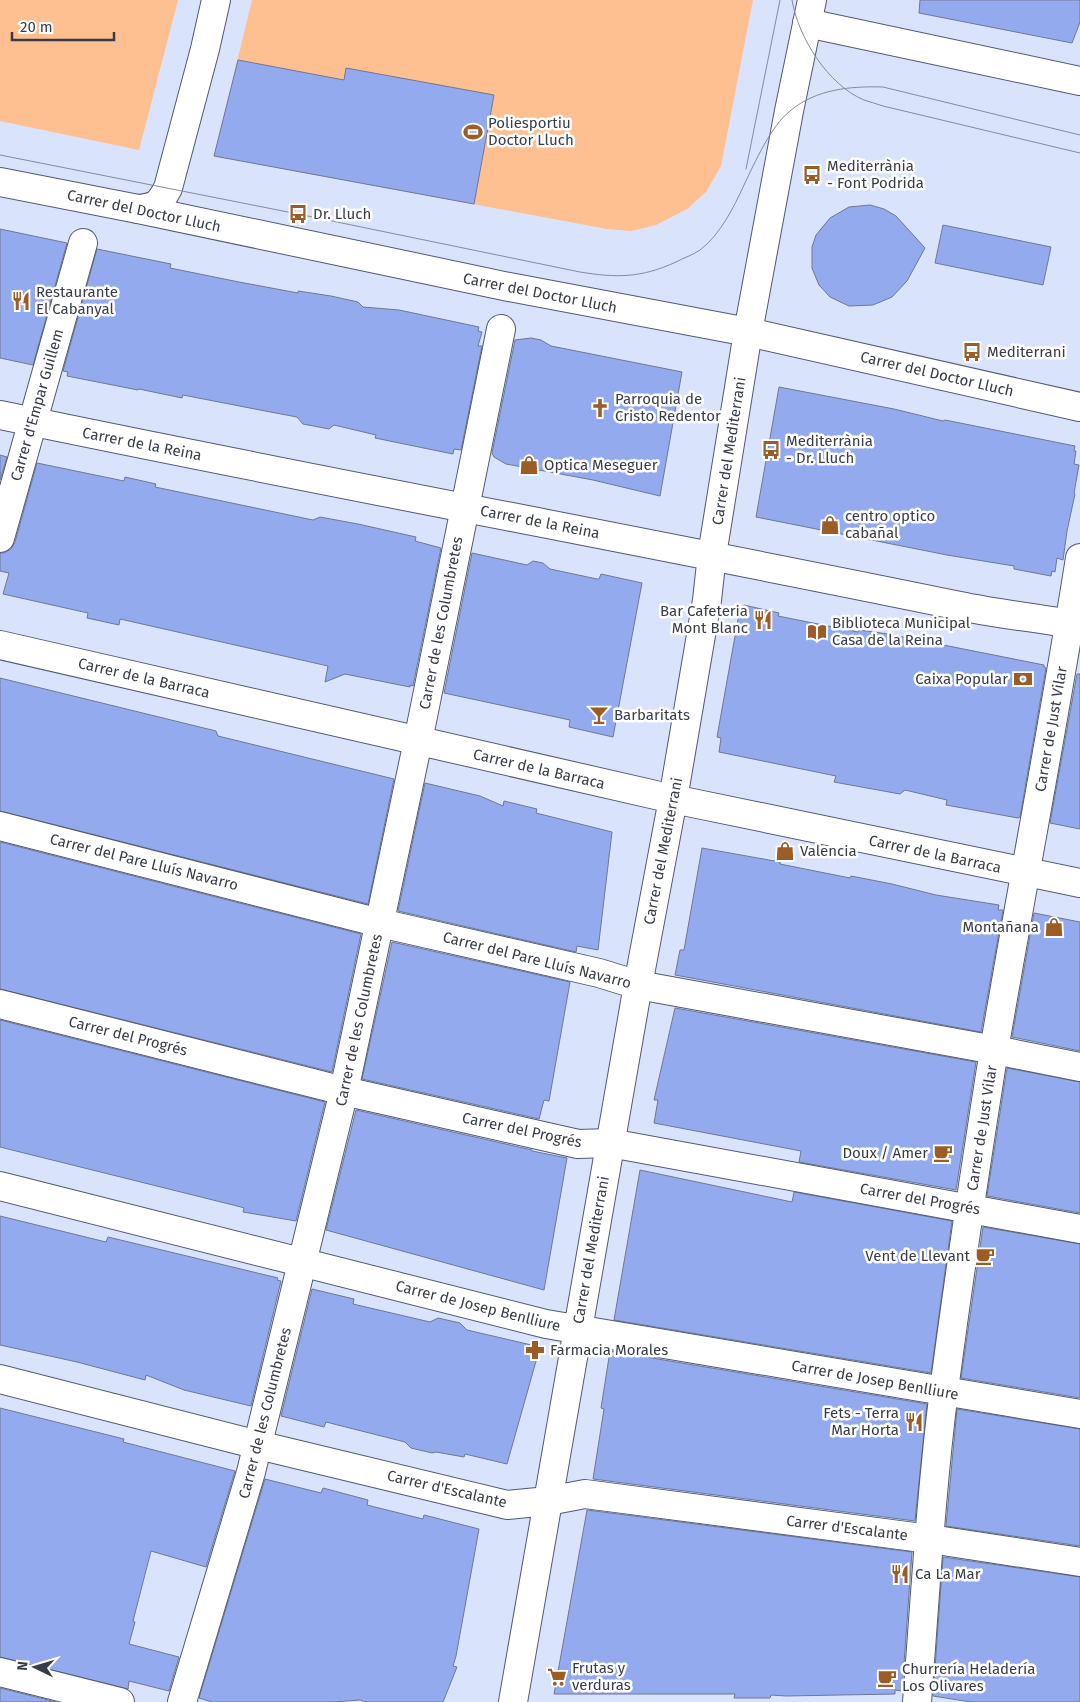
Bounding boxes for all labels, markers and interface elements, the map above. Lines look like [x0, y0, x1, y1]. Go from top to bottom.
scale bar [12, 10, 115, 42]
text: 20 m [20, 18, 53, 36]
place label: Poliesportiu Doctor Lluch [488, 114, 574, 149]
sports icon: Poliesportiu Doctor Lluch [462, 121, 484, 143]
place label: Mediterrània - Font Podrida [827, 157, 924, 192]
bus stop icon: Mediterrània - Font Podrida [801, 164, 823, 186]
street label: Carrer del Doctor Lluch [65, 186, 223, 236]
bus stop icon: Dr. Lluch [287, 203, 309, 225]
place label: Dr. Lluch [313, 205, 371, 223]
street label: Carrer del Doctor Lluch [461, 269, 619, 317]
place label: Restaurante El Cabanyal [36, 283, 118, 318]
restaurant icon: Restaurante El Cabanyal [10, 290, 32, 312]
street label: Carrer d'Empar Guillem [7, 327, 67, 483]
bus stop icon: Mediterrani [961, 341, 983, 363]
place label: Mediterrani [987, 343, 1066, 361]
street label: Carrer del Doctor Lluch [859, 348, 1015, 400]
street label: Carrer del Mediterrani [708, 376, 750, 526]
place label: Parroquia de Cristo Redentor [615, 390, 721, 425]
church icon: Parroquia de Cristo Redentor [589, 397, 611, 419]
street label: Carrer de la Reina [81, 424, 203, 464]
place label: Mediterrània - Dr. Lluch [786, 432, 873, 467]
bus stop icon: Mediterrània - Dr. Lluch [760, 439, 782, 461]
shop icon: Optica Meseguer [518, 454, 540, 476]
place label: Optica Meseguer [544, 456, 658, 474]
street label: Carrer de la Reina [479, 502, 601, 542]
place label: centro optico cabañal [845, 507, 935, 542]
shop icon: centro optico cabañal [819, 514, 841, 536]
street label: Carrer de les Columbretes [415, 535, 467, 711]
place label: Bar Cafeteria Mont Blanc [660, 602, 748, 637]
restaurant icon: Bar Cafeteria Mont Blanc [752, 609, 774, 631]
place label: Biblioteca Municipal Casa de la Reina [832, 614, 971, 649]
library icon: Biblioteca Municipal Casa de la Reina [806, 621, 828, 643]
street label: Carrer de la Barraca [76, 654, 212, 702]
street label: Carrer de Just Vilar [1031, 665, 1071, 793]
bank icon: Caixa Popular [1012, 668, 1034, 690]
place label: Caixa Popular [915, 670, 1008, 688]
bar icon: Barbaritats [588, 704, 610, 726]
place label: Barbaritats [614, 706, 690, 724]
street label: Carrer de la Barraca [471, 745, 607, 793]
street label: Carrer del Mediterrani [640, 776, 686, 926]
street label: Carrer del Pare Lluís Navarro [48, 830, 240, 894]
street label: Carrer de la Barraca [867, 831, 1003, 877]
shop icon: Valencia [774, 840, 796, 862]
place label: Valencia [800, 842, 857, 860]
shop icon: Montañana [1043, 916, 1065, 938]
place label: Montañana [962, 918, 1039, 936]
street label: Carrer del Pare Lluís Navarro [441, 928, 633, 992]
street label: Carrer de les Columbretes [332, 932, 386, 1108]
street label: Carrer del Progrés [67, 1013, 189, 1059]
street label: Carrer de Just Vilar [963, 1064, 1001, 1192]
street label: Carrer del Progrés [461, 1109, 583, 1151]
cafe icon: Doux / Amer [932, 1142, 954, 1164]
place label: Doux / Amer [842, 1144, 928, 1162]
street label: Carrer del Mediterrani [569, 1175, 613, 1325]
street label: Carrer del Progrés [858, 1180, 982, 1218]
cafe icon: Vent de Llevant [974, 1245, 996, 1267]
place label: Vent de Llevant [865, 1247, 971, 1265]
street label: Carrer de Josep Benlliure [394, 1277, 562, 1335]
street label: Carrer de les Columbretes [235, 1326, 295, 1500]
pharmacy icon: Farmacia Morales [524, 1339, 546, 1361]
place label: Farmacia Morales [550, 1341, 668, 1359]
street label: Carrer de Josep Benlliure [790, 1356, 960, 1404]
place label: Fets - Terra Mar Horta [823, 1404, 899, 1439]
restaurant icon: Fets - Terra Mar Horta [903, 1411, 925, 1433]
street label: Carrer d'Escalante [385, 1466, 509, 1512]
street label: Carrer d'Escalante [785, 1512, 909, 1544]
restaurant icon: Ca La Mar [889, 1563, 911, 1585]
place label: Ca La Mar [915, 1565, 981, 1583]
north arrow [10, 1642, 60, 1692]
place label: Frutas y verduras [572, 1659, 631, 1694]
place label: Churrería Heladería Los Olivares [902, 1660, 1035, 1695]
text: N [14, 1661, 31, 1671]
supermarket icon: Frutas y verduras [546, 1666, 568, 1688]
cafe icon: Churrería Heladería Los Olivares [876, 1667, 898, 1689]

